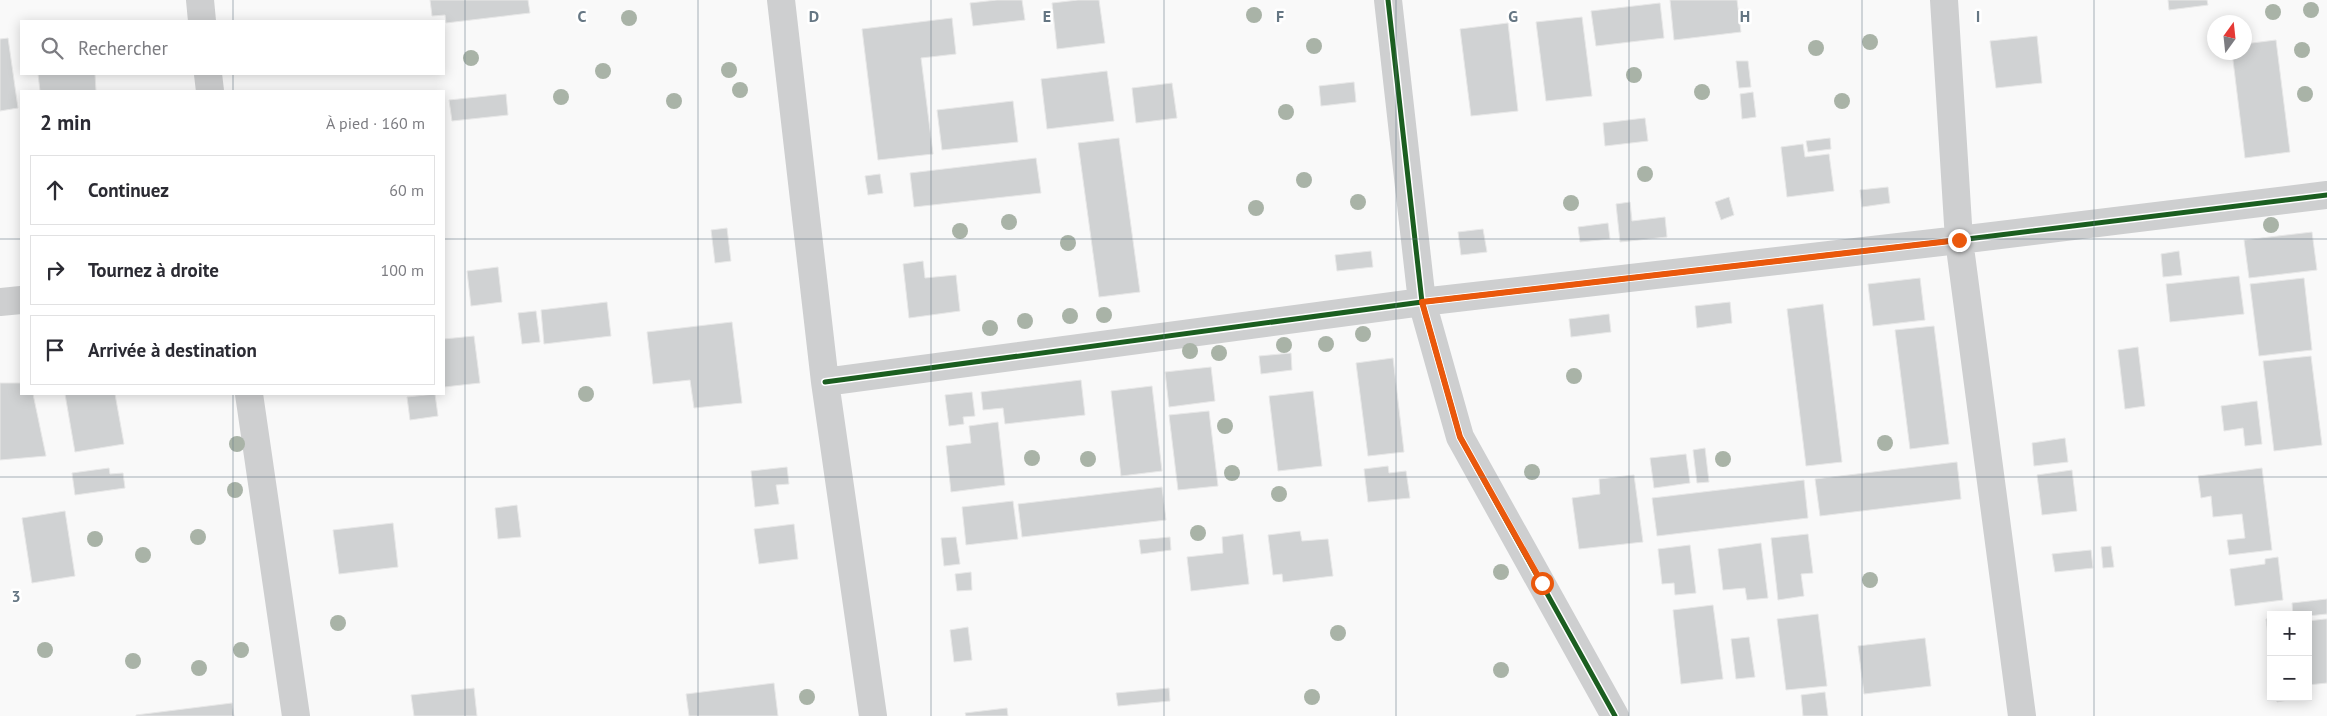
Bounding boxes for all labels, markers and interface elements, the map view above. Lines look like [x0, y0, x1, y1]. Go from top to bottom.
text: C [578, 6, 587, 26]
text: D [809, 6, 819, 26]
text: E [1043, 6, 1051, 26]
text: F [1276, 6, 1284, 26]
text: G [1508, 6, 1518, 26]
text: H [1740, 6, 1750, 26]
text: I [1976, 6, 1980, 26]
north arrow [2207, 15, 2252, 60]
search box [20, 20, 445, 75]
icon: search [38, 34, 66, 62]
text: Rechercher [78, 36, 168, 60]
text: 2 min [40, 109, 91, 136]
text: À pied · 160 m [326, 113, 425, 133]
icon: ahead [41, 176, 69, 204]
text: Continuez [88, 178, 169, 202]
text: 60 m [389, 180, 424, 200]
route end [1948, 229, 1971, 252]
icon: right [41, 256, 69, 284]
text: Tournez à droite [88, 258, 219, 282]
text: 100 m [381, 260, 424, 280]
icon: arrive [41, 336, 69, 364]
text: Arrivée à destination [88, 338, 257, 362]
route start [1531, 572, 1554, 595]
text: 3 [11, 586, 21, 606]
map controls [2267, 611, 2312, 701]
button: + [2267, 611, 2312, 656]
button: − [2267, 656, 2312, 701]

